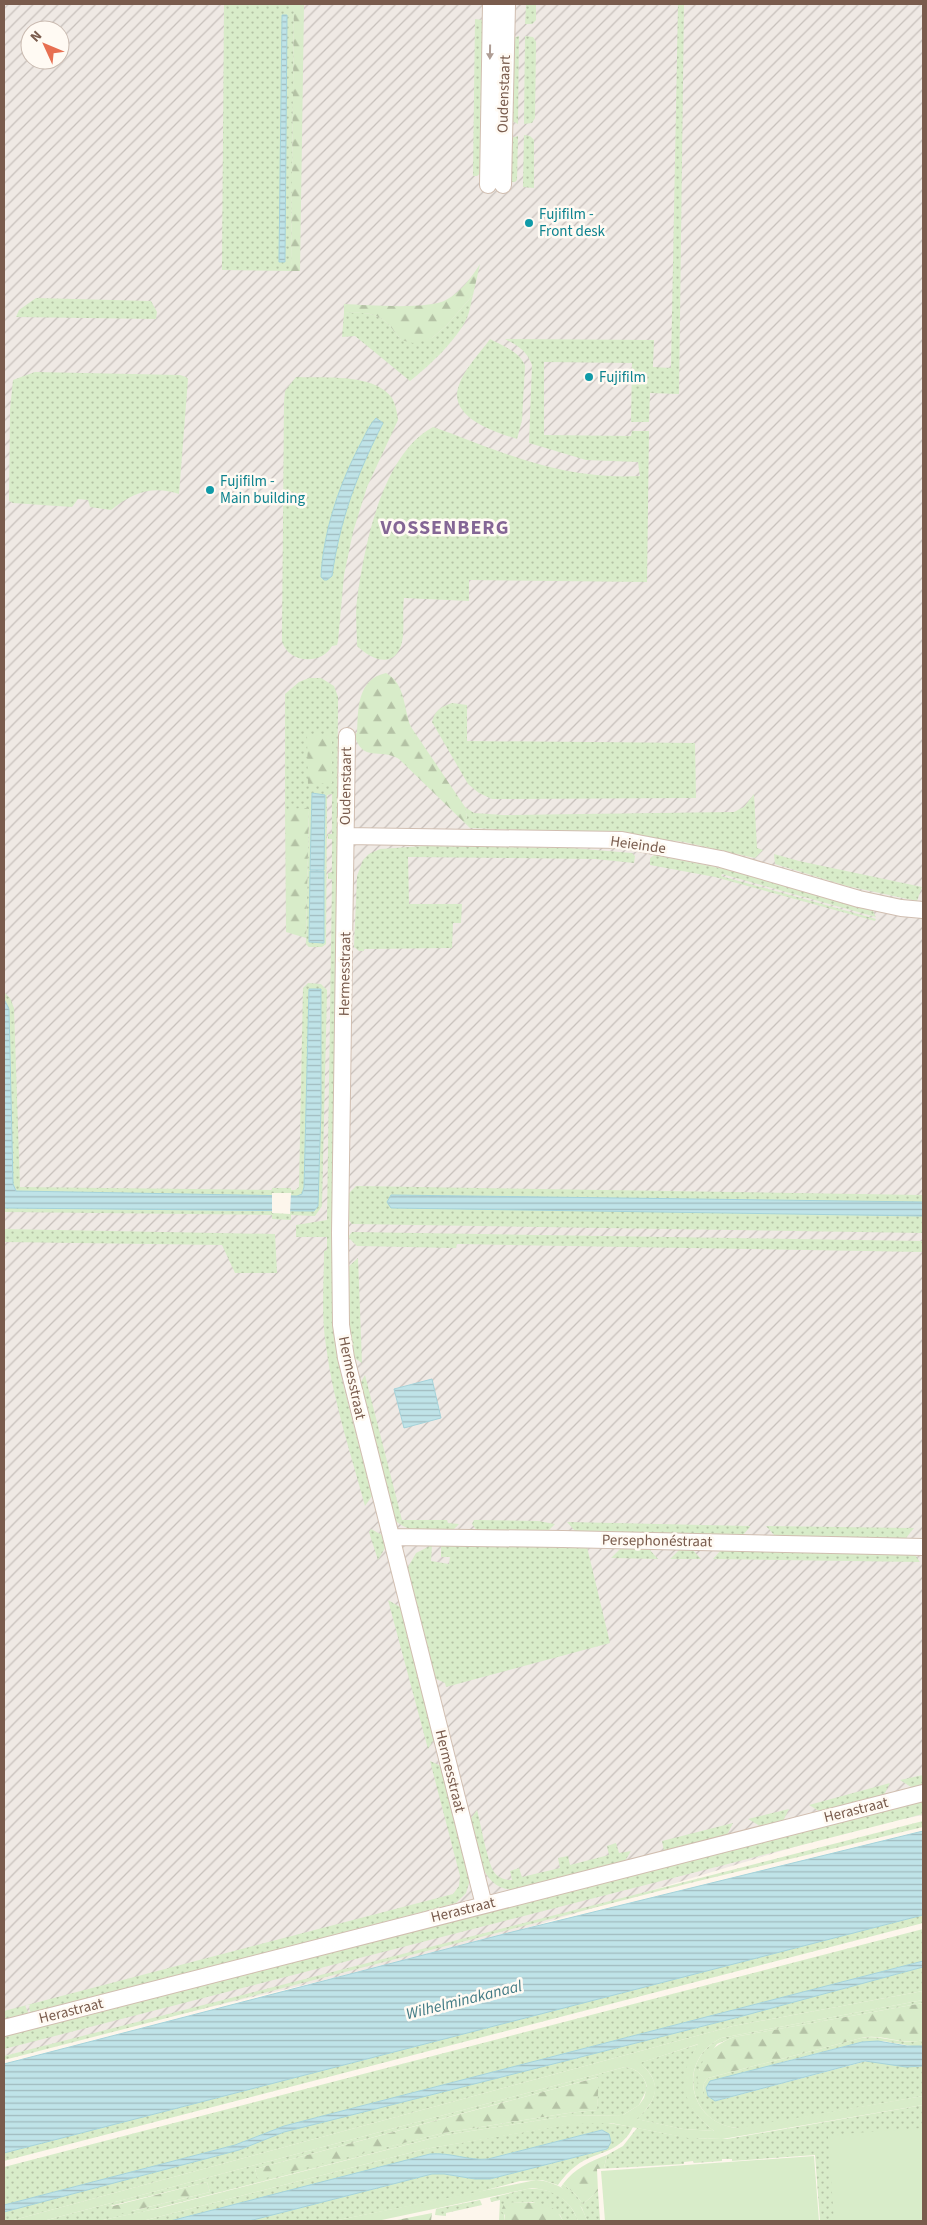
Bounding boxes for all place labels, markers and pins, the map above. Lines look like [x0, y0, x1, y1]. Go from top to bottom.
place label: Fujifilm - Front desk [539, 204, 606, 242]
marker: Fujifilm - Front desk [523, 217, 535, 229]
place label: Fujifilm [599, 367, 646, 388]
marker: Fujifilm [583, 371, 595, 383]
place label: Fujifilm - Main building [220, 471, 306, 509]
marker: Fujifilm - Main building [204, 484, 216, 496]

